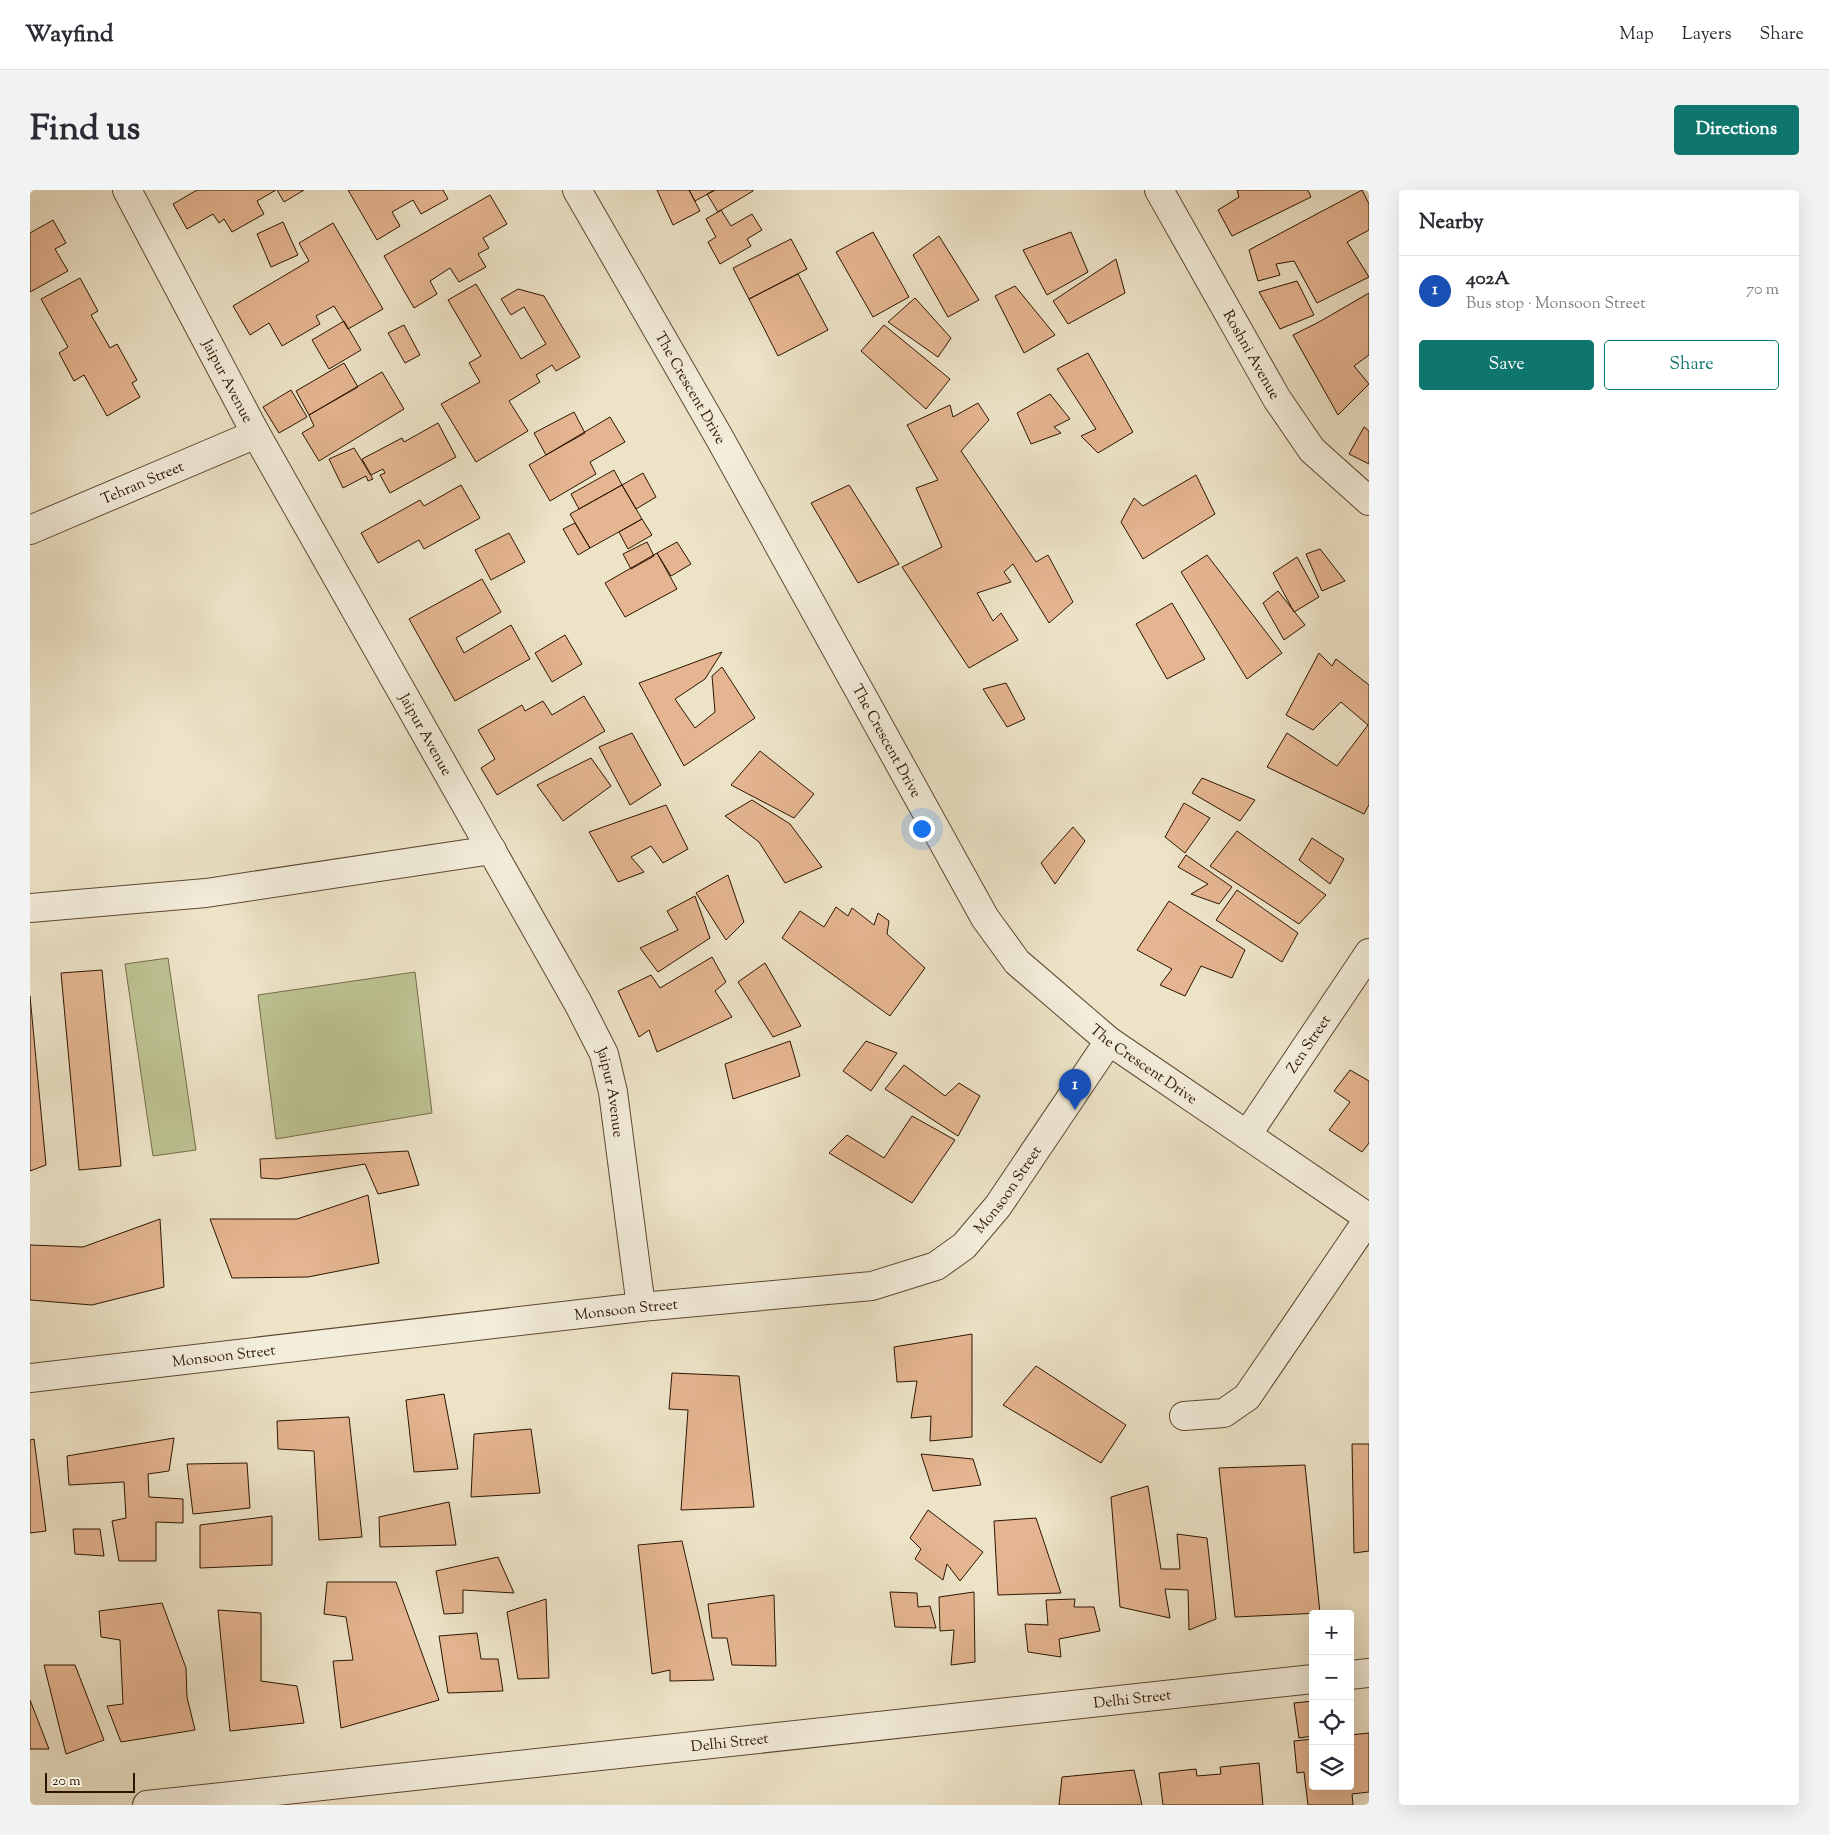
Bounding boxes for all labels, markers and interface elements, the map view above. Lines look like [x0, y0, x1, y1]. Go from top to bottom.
text: Wayfind [25, 18, 113, 52]
text: Map [1619, 22, 1654, 48]
text: Layers [1682, 22, 1732, 48]
text: Share [1760, 22, 1804, 48]
text: Find us [30, 105, 140, 156]
button: Directions [1674, 105, 1799, 155]
text: Nearby [1419, 208, 1484, 238]
text: 402A [1466, 266, 1510, 293]
text: 1 [1432, 279, 1438, 302]
text: 70 m [1746, 279, 1779, 302]
text: Bus stop · Monsoon Street [1466, 293, 1646, 316]
street label: Roshni Avenue [1217, 307, 1284, 404]
street label: The Crescent Drive [649, 328, 730, 449]
street label: Jaipur Avenue [196, 335, 257, 427]
button: Save [1419, 340, 1594, 390]
button: Share [1604, 340, 1779, 390]
street label: Tehran Street [98, 457, 188, 511]
street label: The Crescent Drive [846, 681, 926, 802]
street label: Jaipur Avenue [392, 689, 456, 780]
your location [909, 816, 935, 842]
street label: Zen Street [1282, 1011, 1337, 1078]
street label: The Crescent Drive [1085, 1020, 1201, 1110]
street label: Jaipur Avenue [590, 1043, 628, 1139]
pin: 1 [1059, 1069, 1091, 1110]
street label: Monsoon Street [970, 1142, 1048, 1239]
street label: Monsoon Street [573, 1295, 679, 1327]
street label: Monsoon Street [171, 1341, 277, 1373]
map controls [1309, 1610, 1354, 1790]
button: + [1309, 1610, 1354, 1655]
button: − [1309, 1655, 1354, 1700]
street label: Delhi Street [1092, 1685, 1172, 1715]
button: locate [1309, 1700, 1354, 1745]
street label: Delhi Street [690, 1729, 770, 1758]
button: layers [1309, 1745, 1354, 1790]
scale bar [45, 1770, 135, 1793]
text: 20 m [52, 1772, 81, 1792]

